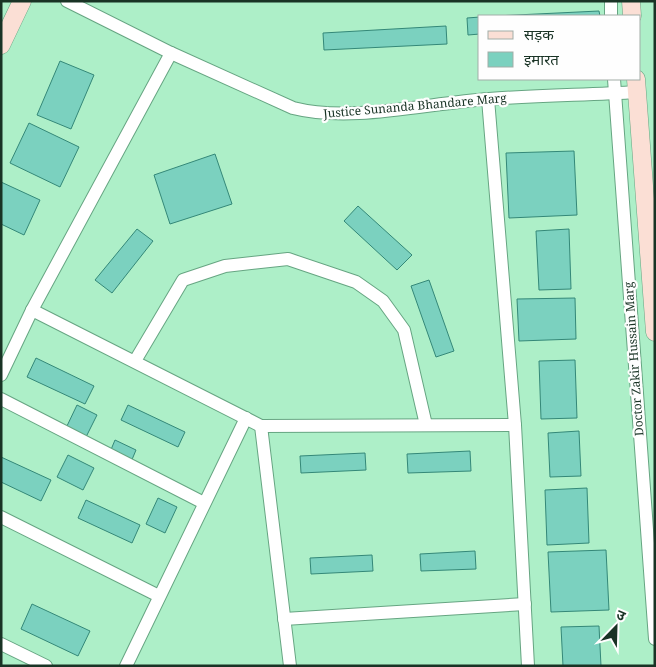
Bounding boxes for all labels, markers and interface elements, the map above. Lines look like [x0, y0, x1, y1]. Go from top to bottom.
legend [478, 15, 641, 80]
text: सड़क [524, 24, 554, 44]
text: इमारत [524, 49, 559, 69]
street label: Justice Sunanda Bhandare Marg [322, 89, 508, 122]
street label: Doctor Zakir Hussain Marg [620, 281, 647, 437]
north arrow [591, 602, 641, 652]
text: उ [614, 604, 629, 625]

